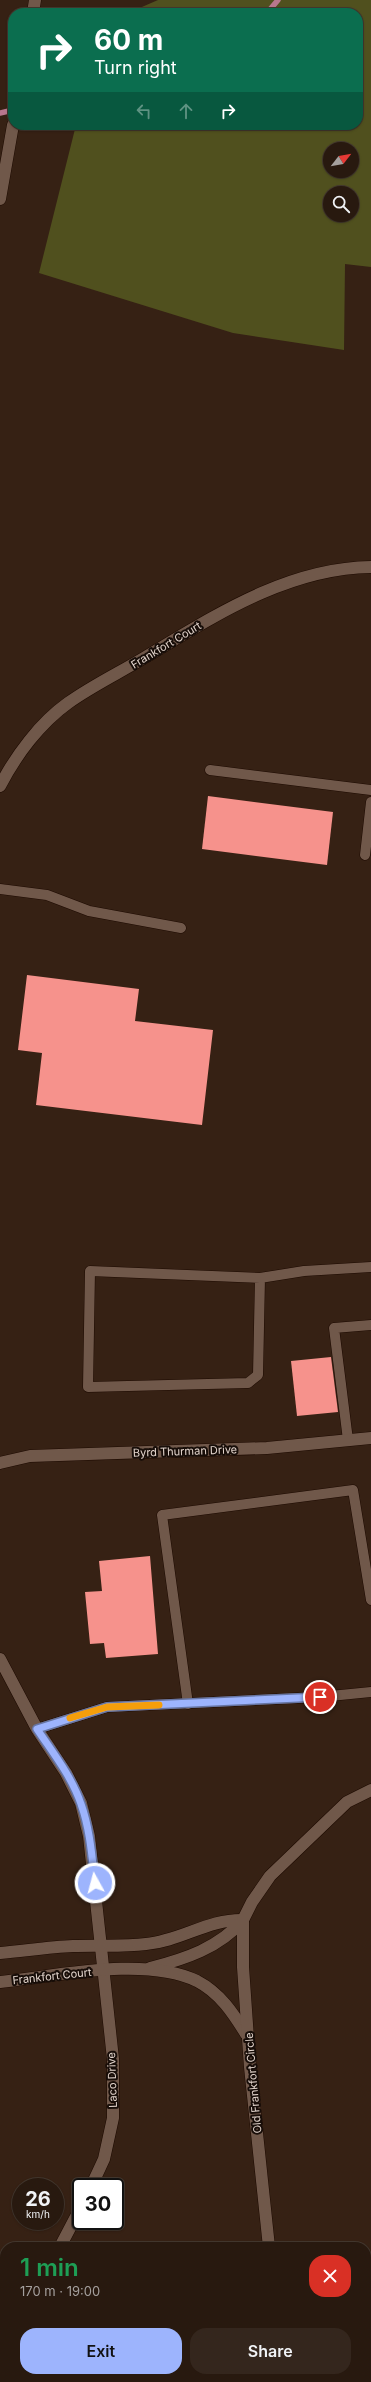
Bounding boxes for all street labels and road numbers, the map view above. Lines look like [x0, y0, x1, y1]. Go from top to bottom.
street label: Frankfort Court [128, 618, 204, 671]
street label: Byrd Thurman Drive [133, 1442, 237, 1460]
street label: Frankfort Court [12, 1965, 93, 1987]
street label: Old Frankfort Circle [242, 2032, 264, 2134]
street label: Laco Drive [104, 2052, 120, 2108]

